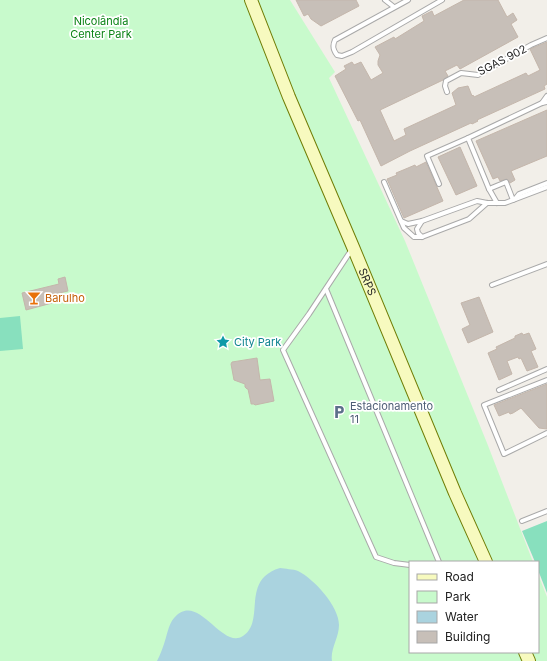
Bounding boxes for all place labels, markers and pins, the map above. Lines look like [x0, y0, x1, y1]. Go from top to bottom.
bar icon: Barulho [26, 290, 42, 306]
place label: Barulho [45, 291, 85, 305]
place icon: City Park [215, 334, 231, 350]
place label: City Park [234, 335, 281, 349]
place label: Estacionamento 11 [350, 399, 434, 426]
parking icon: Estacionamento 11 [331, 404, 347, 420]

